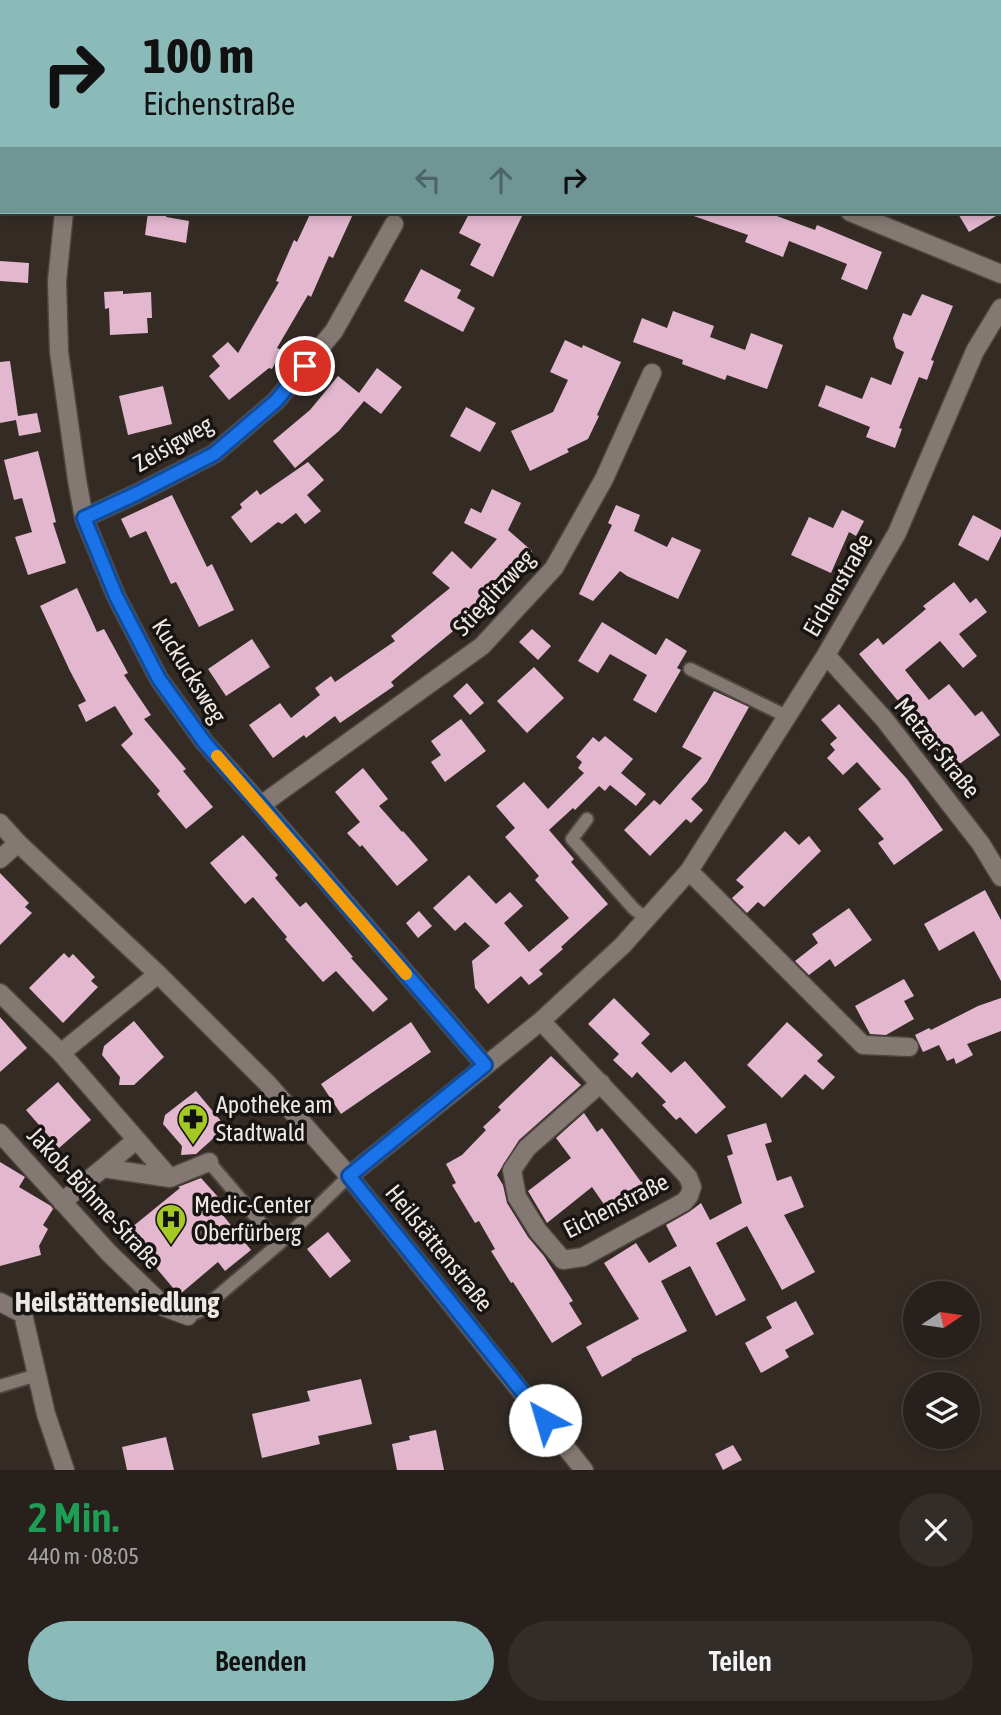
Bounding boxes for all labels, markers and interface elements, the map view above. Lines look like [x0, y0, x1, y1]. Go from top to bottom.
text: 100 m [143, 27, 254, 83]
icon: right [28, 28, 119, 119]
text: Eichenstraße [143, 85, 295, 122]
icon: left [409, 161, 447, 199]
icon: ahead [482, 161, 520, 199]
icon: right [555, 161, 593, 199]
pin [275, 336, 335, 396]
icon: arrive [286, 347, 324, 385]
street label: Zeisigweg [128, 410, 218, 477]
street label: Eichenstraße [797, 529, 878, 641]
street label: Stieglitzweg [447, 544, 540, 641]
street label: Kuckucksweg [147, 614, 232, 728]
street label: Metzer Straße [889, 692, 986, 803]
place label: Apotheke am Stadtwald [216, 1091, 333, 1146]
pharmacy icon: Apotheke am Stadtwald [176, 1102, 210, 1146]
street label: Jakob-Böhme-Straße [22, 1122, 167, 1274]
street label: Eichenstraße [559, 1168, 673, 1243]
street label: Heilstättenstraße [380, 1179, 499, 1316]
place label: Medic-Center Oberfürberg [194, 1191, 312, 1246]
hospital icon: Medic-Center Oberfürberg [154, 1202, 188, 1246]
north arrow [903, 1281, 980, 1358]
map controls [903, 1281, 980, 1449]
district label: Heilstättensiedlung [15, 1286, 220, 1318]
button: layers [903, 1372, 980, 1449]
position arrow [508, 1383, 582, 1457]
text: 2 Min. [28, 1493, 119, 1541]
button: close [899, 1493, 973, 1567]
text: 440 m · 08:05 [28, 1543, 139, 1569]
button: Beenden [28, 1621, 494, 1701]
button: Teilen [508, 1621, 973, 1701]

